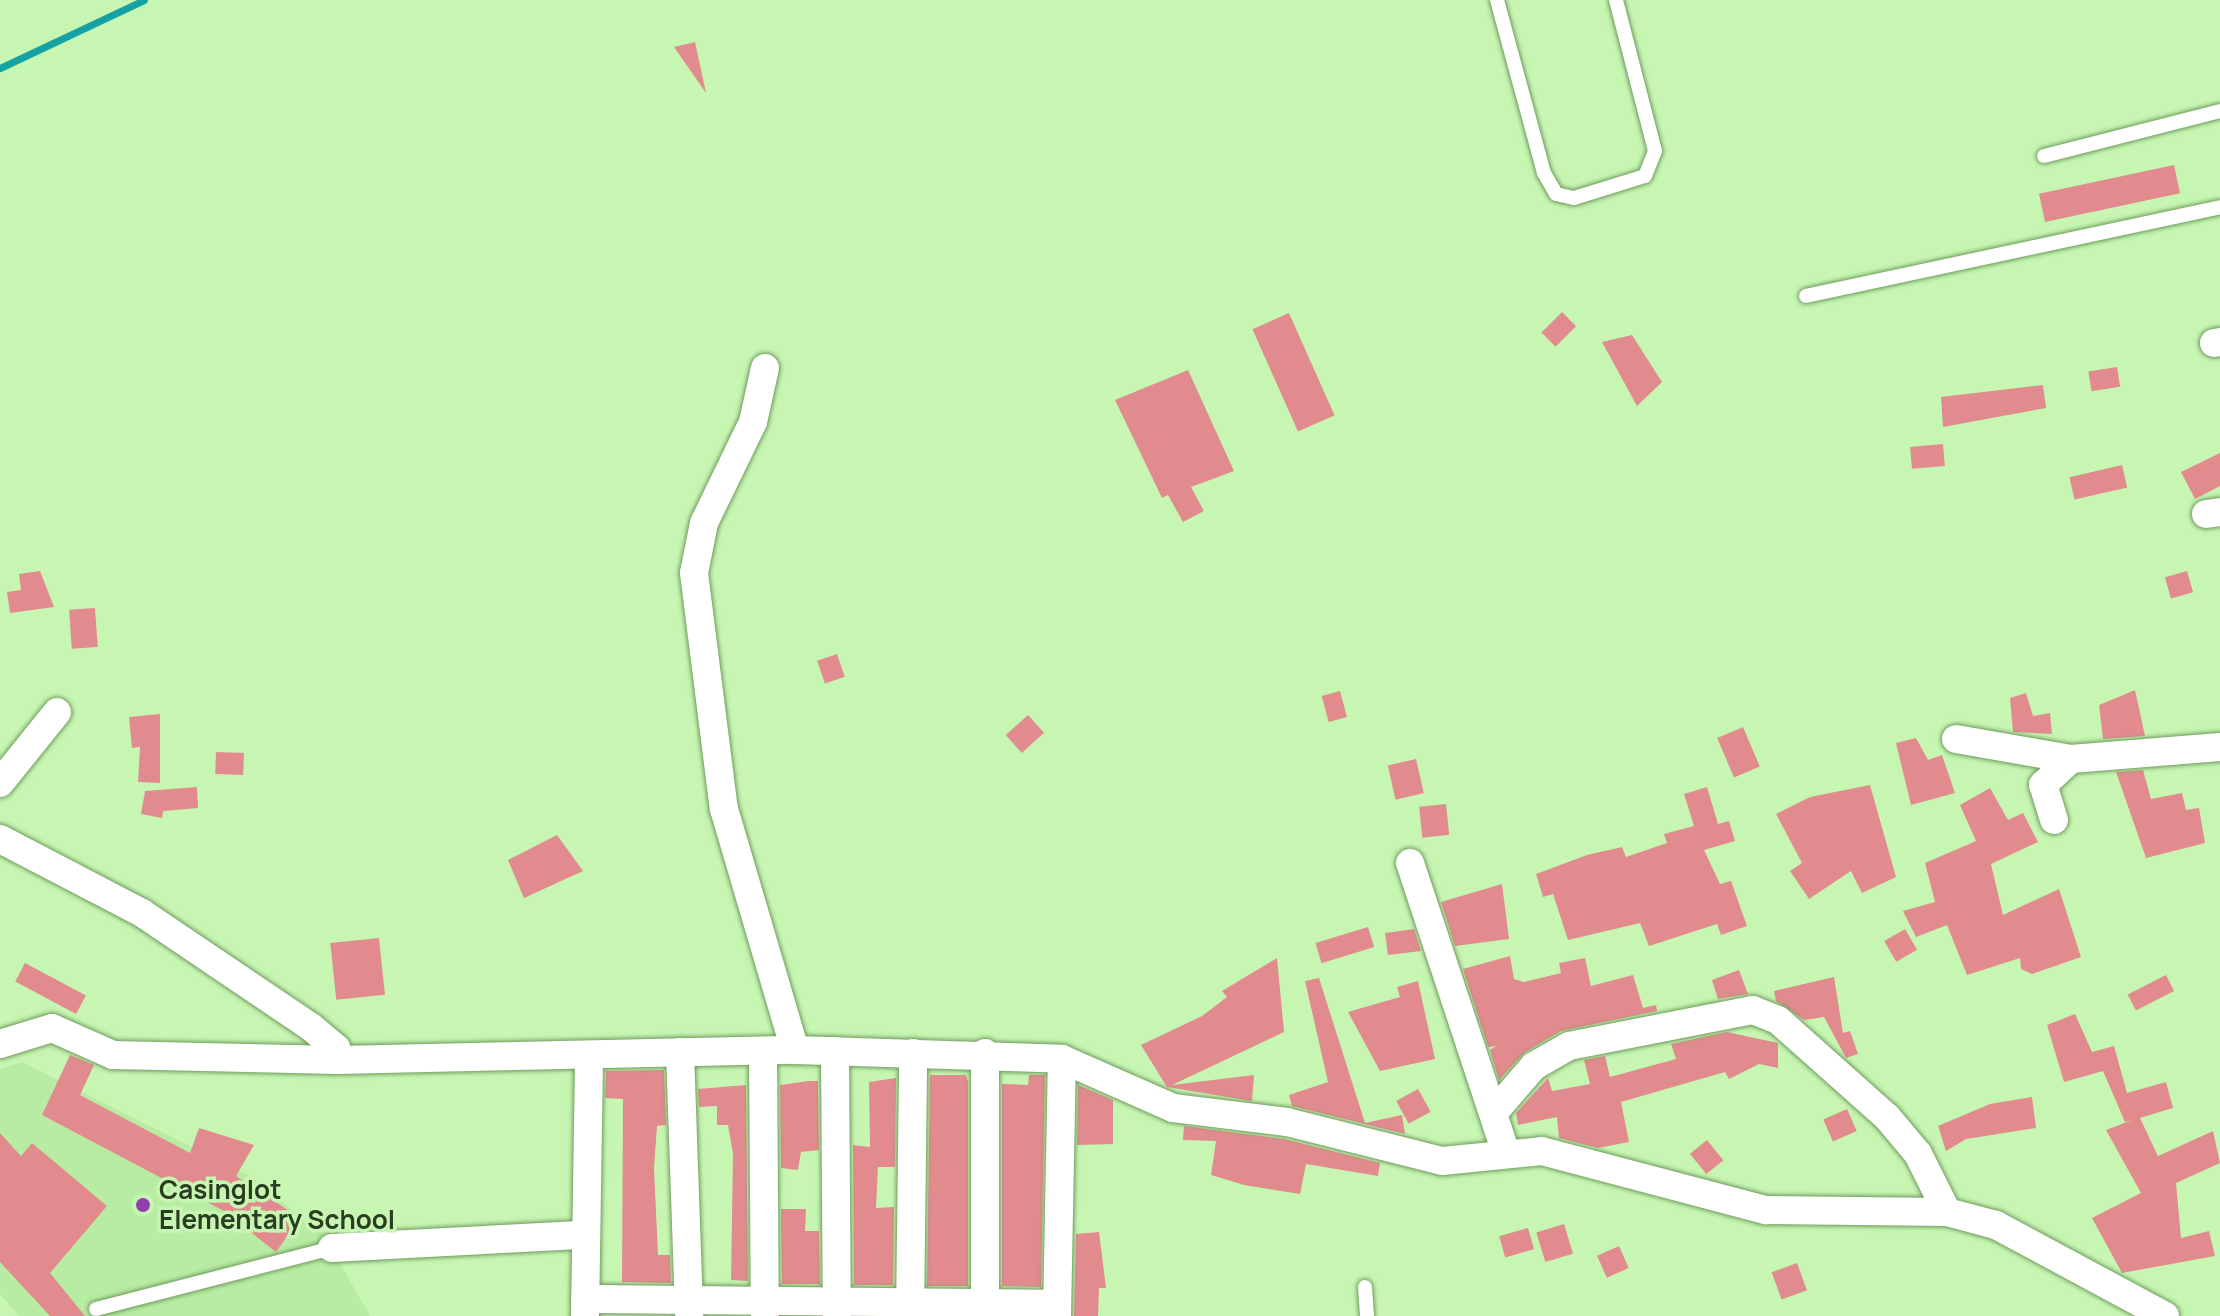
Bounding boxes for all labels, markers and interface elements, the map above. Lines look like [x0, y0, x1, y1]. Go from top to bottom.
place label: Casinglot Elementary School [159, 1174, 395, 1236]
marker: Casinglot Elementary School [134, 1196, 152, 1214]

